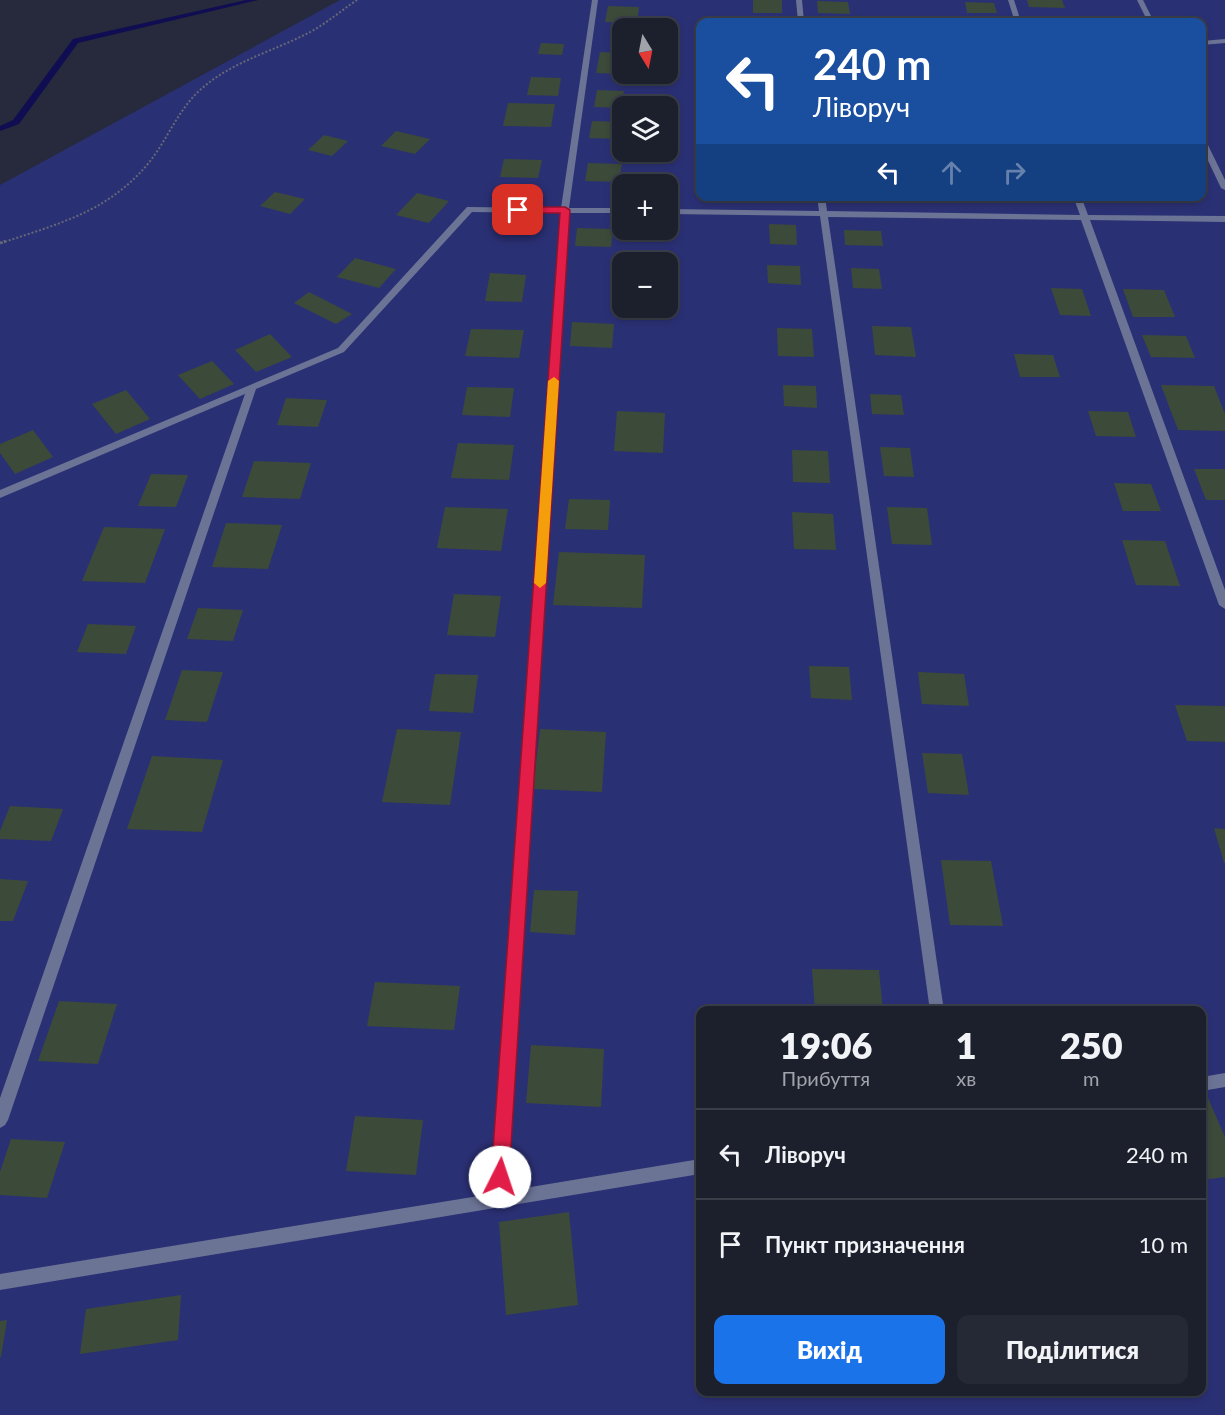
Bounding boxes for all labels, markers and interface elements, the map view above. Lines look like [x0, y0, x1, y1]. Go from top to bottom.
north arrow [612, 18, 678, 84]
map controls [612, 18, 678, 318]
text: 240 m [813, 39, 931, 89]
icon: left [714, 42, 792, 120]
text: Ліворуч [813, 90, 910, 123]
button: layers [612, 96, 678, 162]
icon: left [872, 156, 905, 189]
icon: ahead [935, 156, 968, 189]
icon: right [998, 156, 1031, 189]
button: + [612, 174, 678, 240]
pin [492, 184, 543, 235]
icon: arrive [501, 193, 534, 226]
button: − [612, 252, 678, 318]
text: 19:06 [779, 1023, 872, 1067]
text: 1 [956, 1023, 977, 1067]
text: 250 [1060, 1023, 1123, 1067]
text: Прибуття [782, 1066, 870, 1090]
text: хв [956, 1066, 976, 1090]
text: m [1083, 1066, 1100, 1090]
icon: left [714, 1138, 747, 1171]
text: Ліворуч [765, 1141, 846, 1168]
text: 240 m [1126, 1141, 1188, 1168]
position arrow [468, 1145, 532, 1209]
icon: arrive [714, 1228, 747, 1261]
text: Пункт призначення [765, 1231, 965, 1258]
text: 10 m [1139, 1231, 1188, 1258]
button: Вихід [714, 1315, 945, 1384]
button: Поділитися [957, 1315, 1188, 1384]

